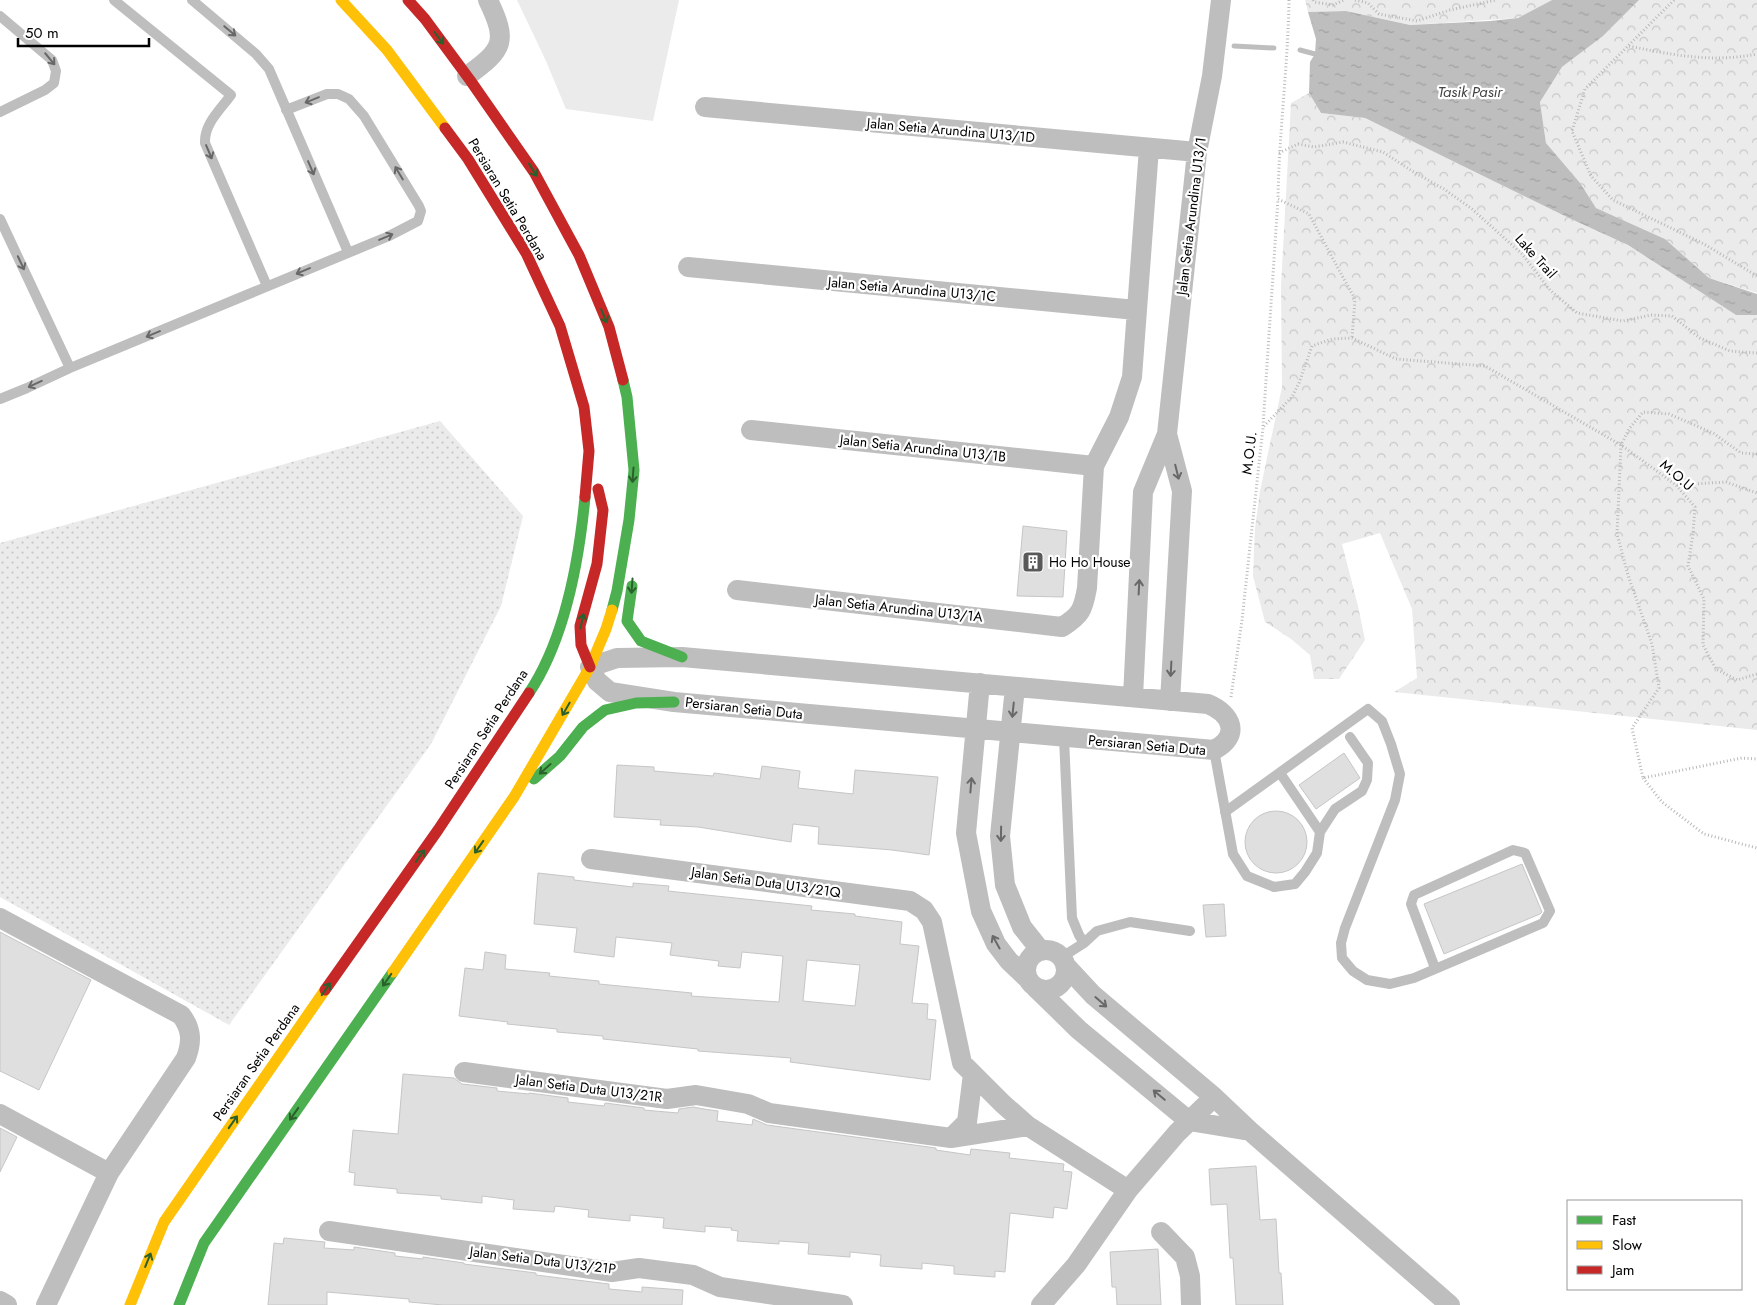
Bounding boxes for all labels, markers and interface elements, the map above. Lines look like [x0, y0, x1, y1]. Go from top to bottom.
scale bar [18, 15, 149, 47]
text: 50 m [25, 22, 59, 44]
one-way arrow [223, 26, 236, 37]
one-way arrow [434, 31, 444, 45]
one-way arrow [44, 53, 55, 66]
water label: Tasik Pasir [1438, 81, 1503, 103]
one-way arrow [304, 96, 320, 105]
street label: Jalan Setia Arundina U13/1D [864, 113, 1036, 147]
street label: Persiaran Setia Perdana [464, 134, 552, 264]
street label: Jalan Setia Arundina U13/1 [1171, 136, 1211, 298]
one-way arrow [205, 144, 215, 159]
one-way arrow [307, 160, 317, 175]
one-way arrow [528, 163, 538, 177]
one-way arrow [394, 166, 405, 180]
street label: Lake Trail [1510, 229, 1562, 283]
one-way arrow [378, 232, 393, 241]
one-way arrow [16, 255, 26, 270]
one-way arrow [296, 267, 311, 276]
street label: Jalan Setia Arundina U13/1C [825, 272, 997, 306]
one-way arrow [600, 308, 610, 323]
one-way arrow [146, 329, 161, 339]
one-way arrow [28, 379, 43, 389]
street label: Jalan Setia Arundina U13/1B [837, 429, 1007, 467]
street label: M.O.U. [1236, 430, 1262, 476]
street label: M.O.U [1656, 455, 1698, 495]
one-way arrow [1173, 463, 1182, 479]
one-way arrow [628, 466, 638, 482]
building icon: Ho Ho House [1021, 550, 1045, 574]
place label: Ho Ho House [1049, 552, 1131, 572]
one-way arrow [627, 578, 637, 594]
one-way arrow [1134, 579, 1143, 595]
street label: Jalan Setia Arundina U13/1A [812, 589, 984, 627]
one-way arrow [577, 613, 587, 629]
one-way arrow [1167, 661, 1176, 677]
street label: Persiaran Setia Perdana [440, 665, 532, 793]
street label: Persiaran Setia Duta [684, 692, 804, 724]
one-way arrow [560, 702, 570, 716]
one-way arrow [1008, 702, 1018, 718]
street label: Persiaran Setia Duta [1087, 730, 1207, 760]
one-way arrow [539, 763, 552, 775]
one-way arrow [966, 777, 976, 793]
one-way arrow [996, 825, 1005, 841]
one-way arrow [474, 840, 485, 854]
one-way arrow [415, 849, 425, 863]
street label: Jalan Setia Duta U13/21Q [688, 861, 843, 903]
one-way arrow [991, 935, 1001, 950]
one-way arrow [382, 973, 392, 987]
one-way arrow [321, 982, 331, 996]
one-way arrow [1095, 996, 1108, 1008]
street label: Persiaran Setia Perdana [208, 999, 304, 1125]
street label: Jalan Setia Duta U13/21R [513, 1069, 664, 1107]
one-way arrow [1152, 1089, 1165, 1101]
one-way arrow [289, 1107, 299, 1121]
one-way arrow [228, 1115, 238, 1129]
legend [1567, 1200, 1742, 1290]
text: Fast [1612, 1209, 1636, 1231]
text: Slow [1612, 1234, 1643, 1256]
street label: Jalan Setia Duta U13/21P [467, 1241, 618, 1279]
one-way arrow [144, 1253, 154, 1268]
text: Jam [1610, 1259, 1635, 1281]

